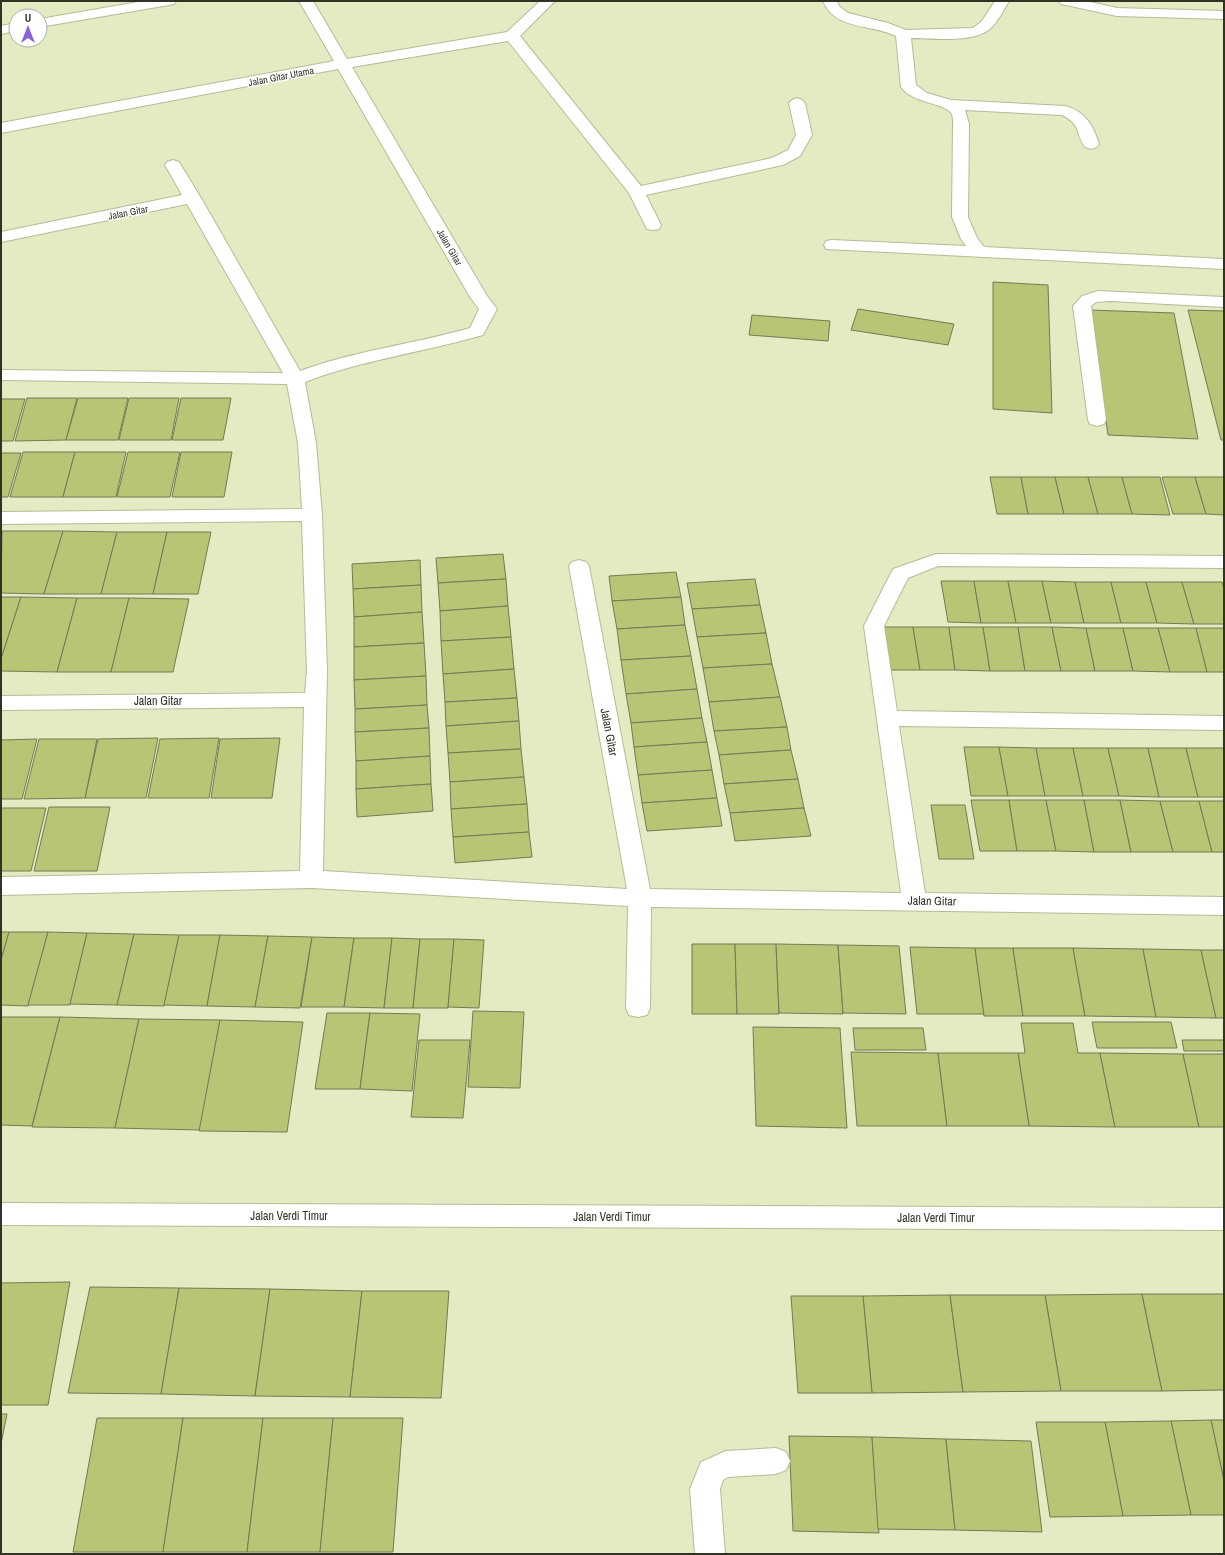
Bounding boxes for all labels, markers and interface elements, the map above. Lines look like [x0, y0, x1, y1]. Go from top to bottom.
north arrow [8, 8, 48, 48]
text: U [25, 11, 31, 25]
street label: Jalan Gitar Utama [247, 64, 315, 89]
street label: Jalan Gitar [107, 202, 149, 223]
street label: Jalan Gitar [434, 227, 465, 268]
street label: Jalan Gitar [134, 693, 183, 709]
street label: Jalan Gitar [597, 707, 622, 758]
street label: Jalan Gitar [908, 893, 957, 909]
street label: Jalan Verdi Timur [250, 1208, 328, 1224]
street label: Jalan Verdi Timur [573, 1209, 651, 1225]
street label: Jalan Verdi Timur [897, 1210, 975, 1226]

